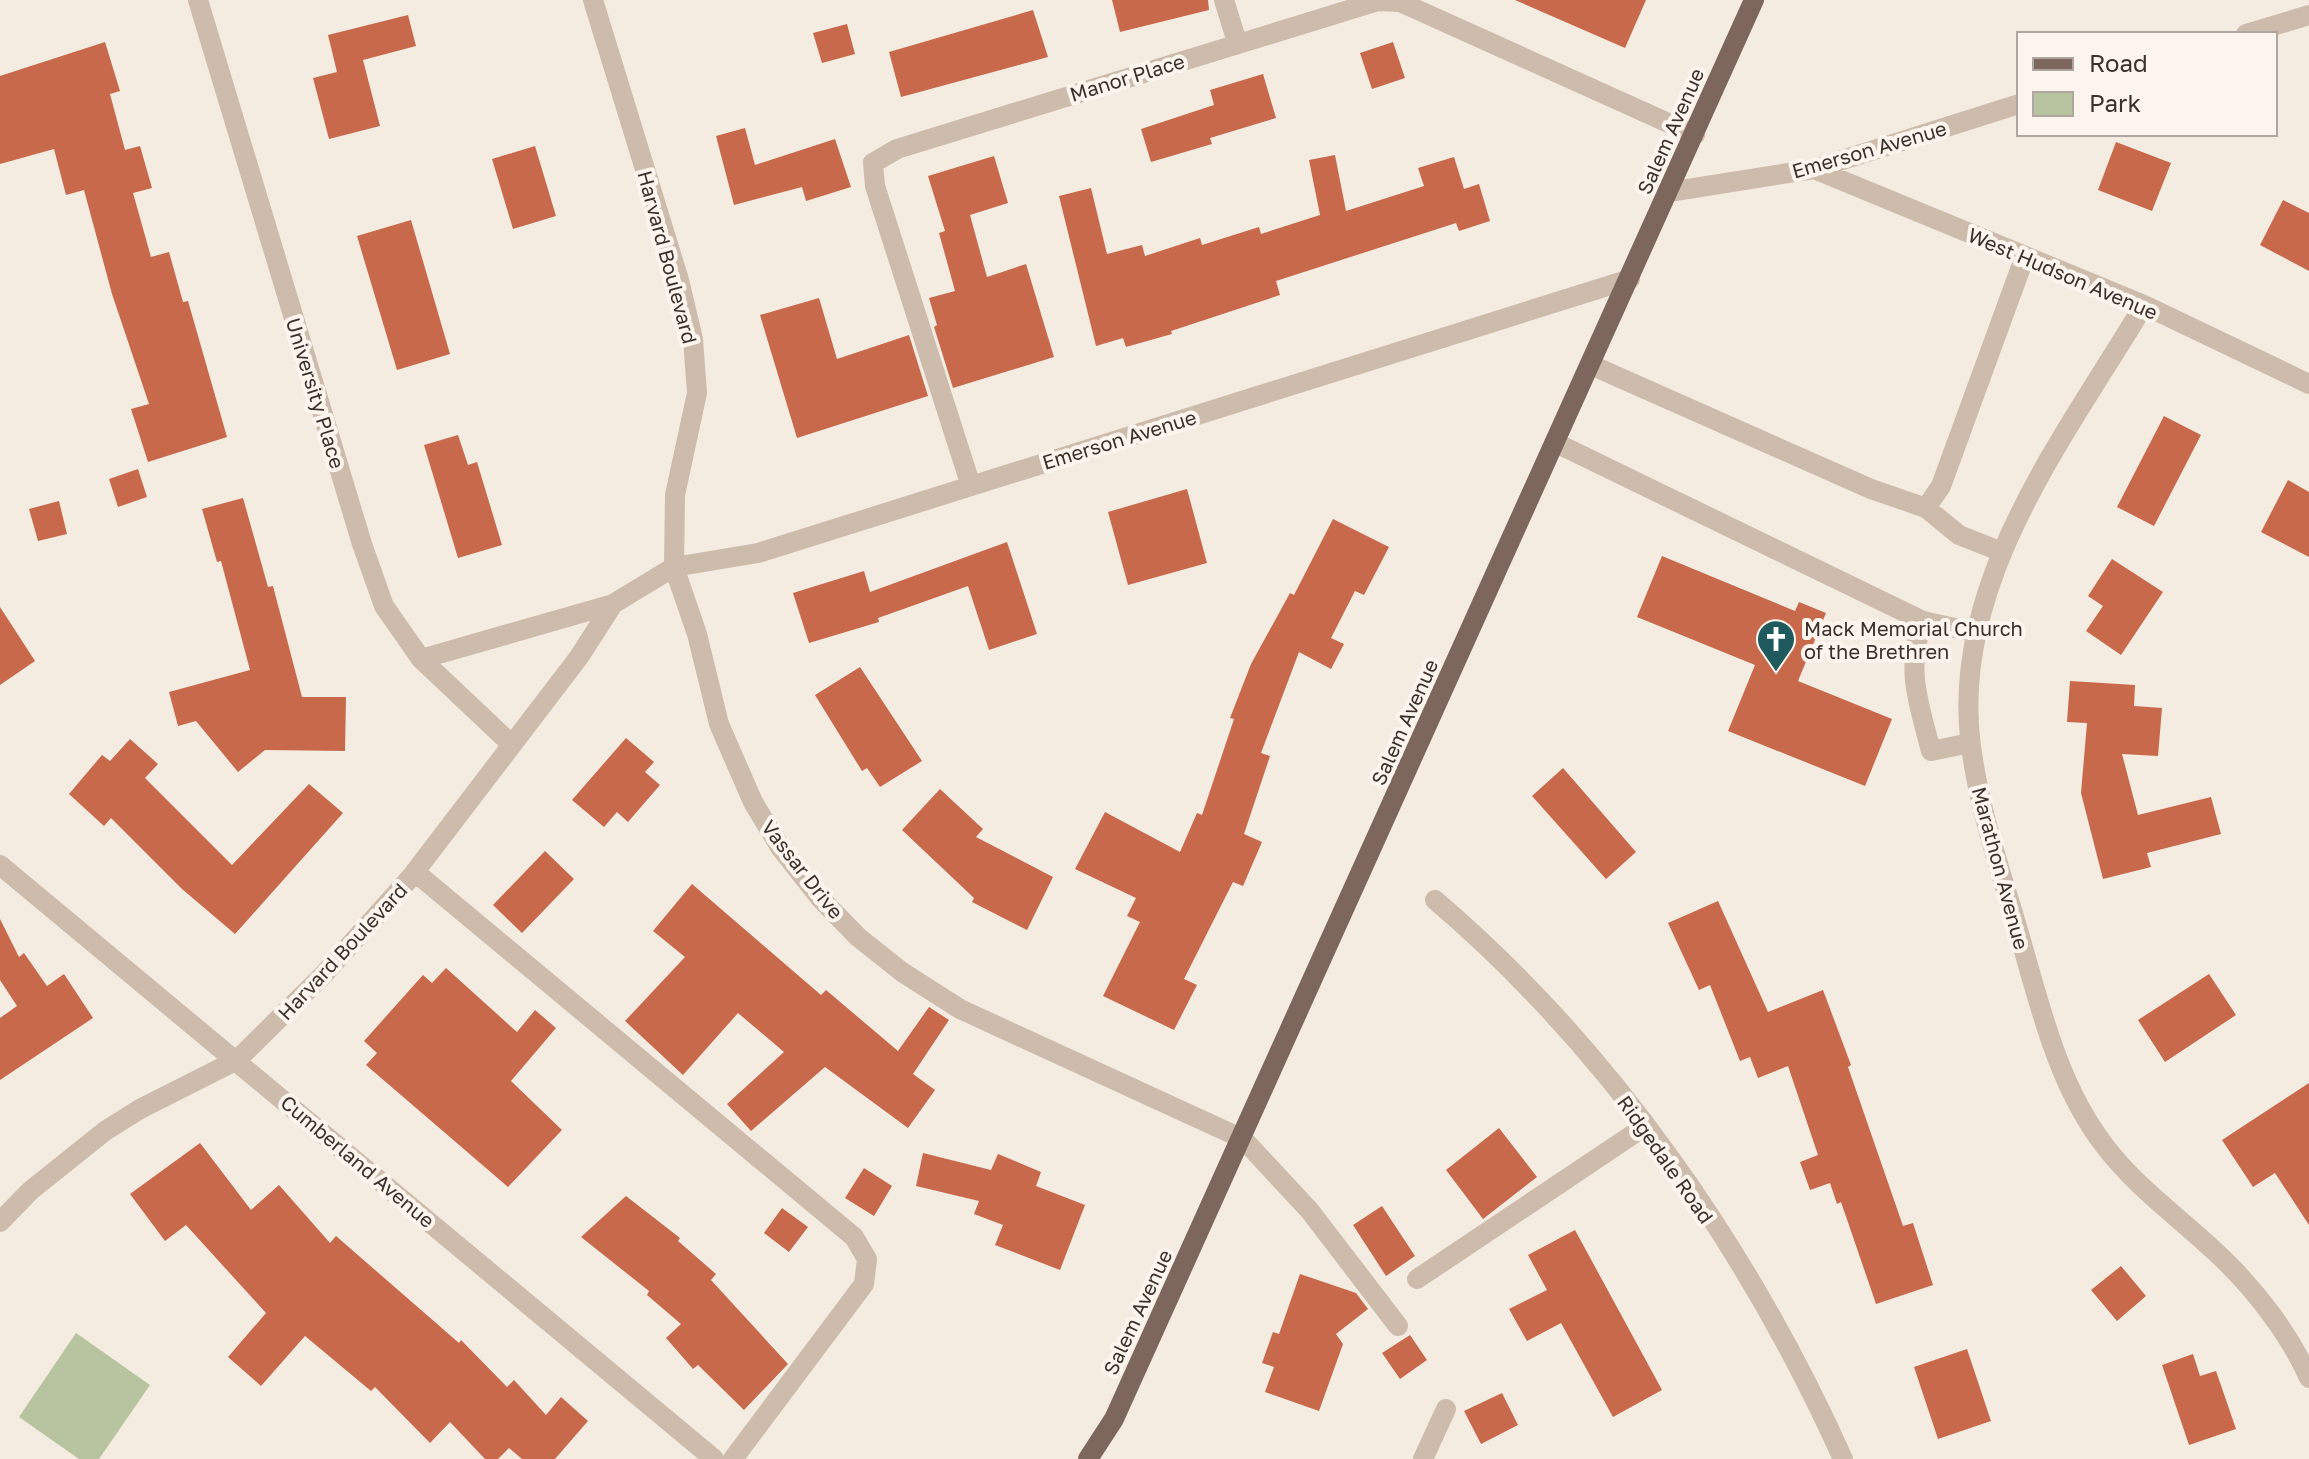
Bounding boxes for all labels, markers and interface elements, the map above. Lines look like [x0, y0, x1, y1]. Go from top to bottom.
legend [2017, 32, 2277, 136]
street label: Manor Place [1067, 48, 1187, 106]
text: Road [2089, 48, 2148, 77]
street label: Salem Avenue [1632, 64, 1708, 198]
text: Park [2089, 88, 2141, 117]
street label: Emerson Avenue [1789, 115, 1949, 183]
street label: Harvard Boulevard [633, 168, 703, 346]
street label: West Hudson Avenue [1965, 222, 2161, 324]
street label: University Place [282, 315, 350, 471]
street label: Emerson Avenue [1039, 404, 1199, 474]
place label: Mack Memorial Church of the Brethren [1804, 616, 2023, 663]
church icon: Mack Memorial Church of the Brethren [1755, 618, 1797, 673]
street label: Salem Avenue [1366, 655, 1442, 789]
street label: Marathon Avenue [1968, 784, 2034, 952]
street label: Vassar Drive [757, 815, 849, 923]
street label: Harvard Boulevard [272, 878, 412, 1024]
street label: Cumberland Avenue [276, 1090, 440, 1232]
street label: Ridgedale Road [1613, 1090, 1719, 1228]
street label: Salem Avenue [1098, 1246, 1176, 1378]

